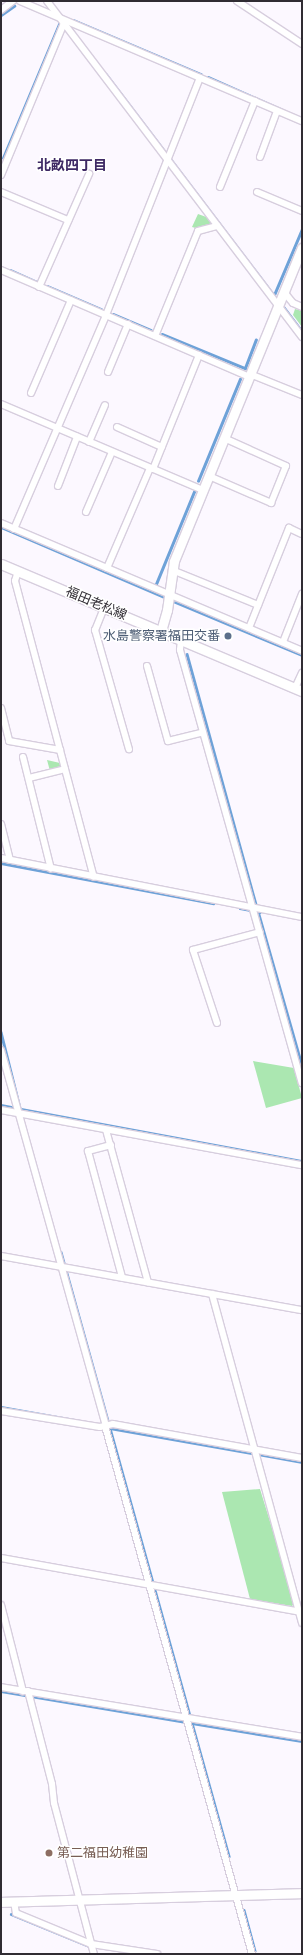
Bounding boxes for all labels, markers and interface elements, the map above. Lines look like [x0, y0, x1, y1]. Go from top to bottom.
district label: 北畝四丁目 [37, 157, 107, 173]
street label: 福田老松線 [63, 584, 129, 624]
place label: 水島警察署福田交番 [103, 628, 220, 644]
marker: 水島警察署福田交番 [223, 631, 233, 641]
place label: 第二福田幼稚園 [57, 1845, 148, 1861]
marker: 第二福田幼稚園 [44, 1848, 54, 1858]

